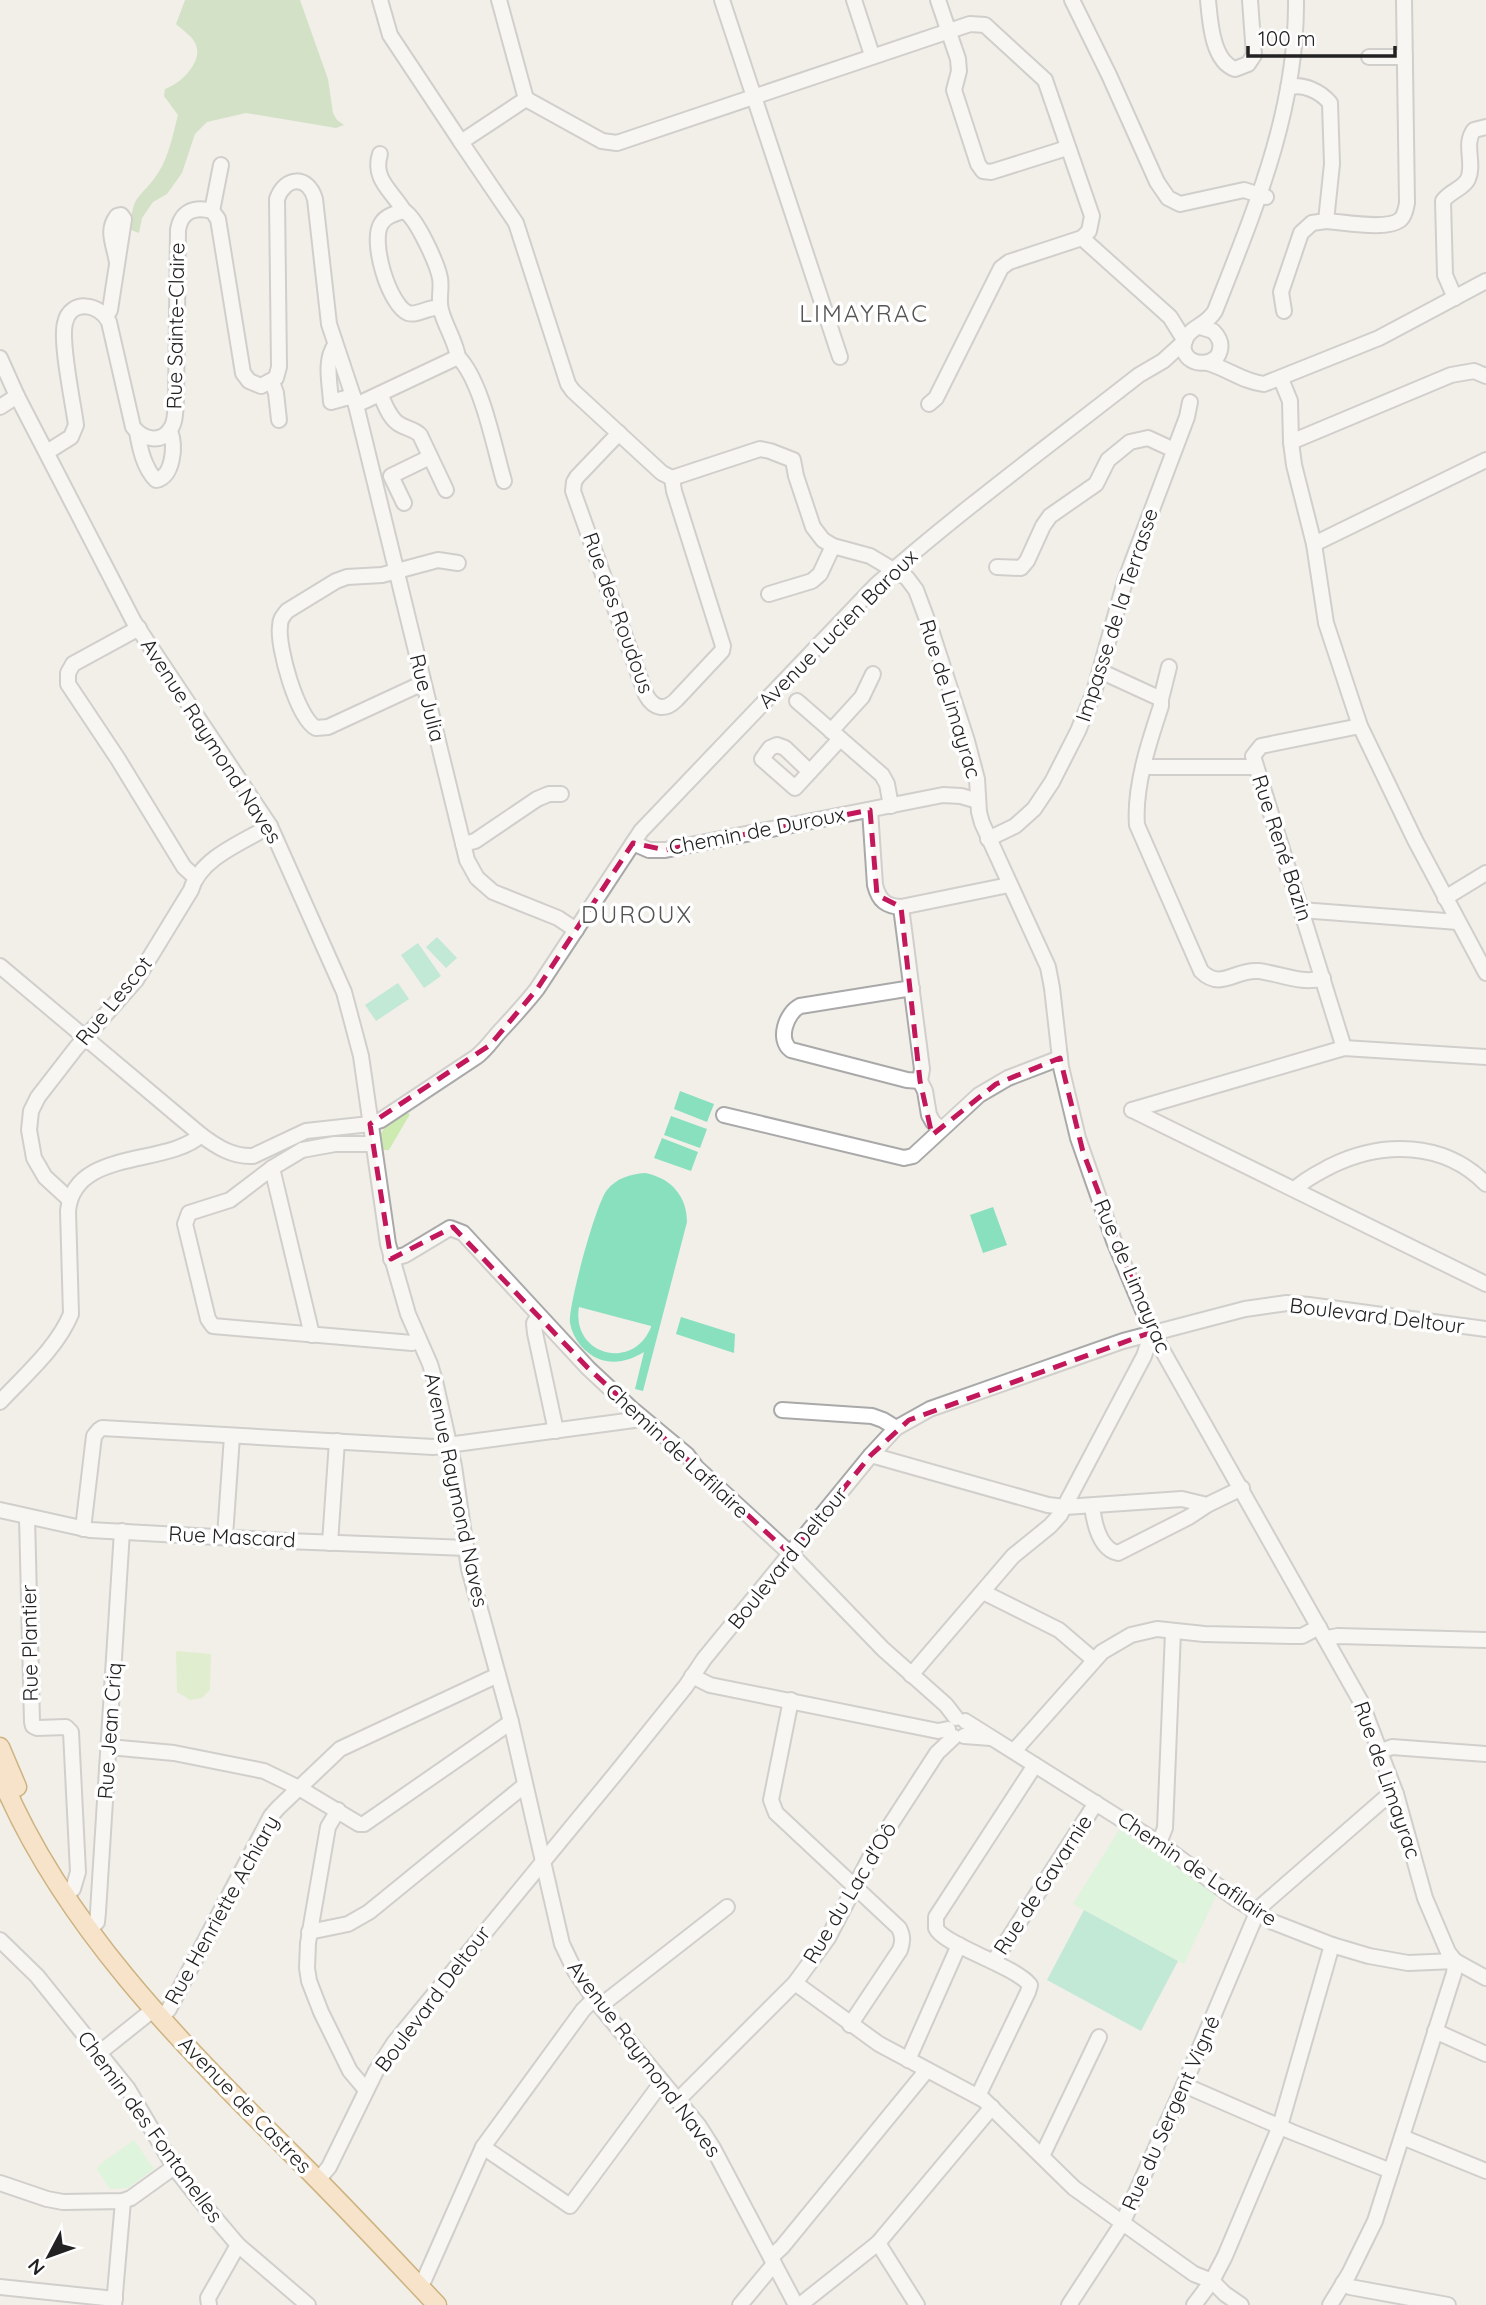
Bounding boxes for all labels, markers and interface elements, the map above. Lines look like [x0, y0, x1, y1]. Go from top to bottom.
scale bar [1248, 14, 1395, 58]
text: 100 m [1258, 25, 1316, 51]
street label: Rue Sainte-Claire [161, 242, 189, 410]
district label: LIMAYRAC [799, 298, 929, 328]
street label: Impasse de la Terrasse [1069, 505, 1163, 725]
street label: Rue des Roudous [578, 529, 660, 697]
street label: Avenue Lucien Baroux [752, 543, 922, 713]
street label: Rue de Limayrac [914, 616, 987, 781]
street label: Avenue Raymond Naves [136, 633, 288, 848]
street label: Rue Julia [405, 651, 451, 744]
street label: Rue René Bazin [1247, 771, 1319, 924]
street label: Chemin de Duroux [667, 800, 847, 860]
district label: DUROUX [581, 899, 693, 929]
street label: Rue Lescot [69, 951, 157, 1050]
street label: Rue de Limayrac [1089, 1195, 1177, 1357]
street label: Boulevard Deltour [1288, 1291, 1466, 1339]
street label: Avenue Raymond Naves [419, 1370, 495, 1610]
street label: Chemin de Lafilaire [600, 1377, 755, 1523]
street label: Boulevard Deltour [722, 1481, 853, 1634]
street label: Rue Mascard [168, 1520, 296, 1552]
street label: Rue Plantier [15, 1584, 43, 1702]
street label: Rue Jean Criq [91, 1662, 127, 1800]
street label: Rue de Limayrac [1349, 1698, 1427, 1862]
street label: Chemin de Lafilaire [1113, 1805, 1282, 1931]
street label: Rue Henriette Achiary [158, 1810, 284, 2009]
street label: Rue de Gavarnie [987, 1810, 1097, 1959]
street label: Rue du Lac d'Oô [797, 1817, 902, 1968]
street label: Boulevard Deltour [369, 1920, 496, 2077]
street label: Avenue Raymond Naves [562, 1955, 727, 2162]
street label: Rue du Sergent Vigné [1115, 2011, 1225, 2214]
street label: Chemin des Fontanelles [73, 2025, 229, 2227]
street label: Avenue de Castres [174, 2030, 318, 2178]
north arrow [14, 2221, 84, 2291]
text: N [23, 2254, 50, 2280]

